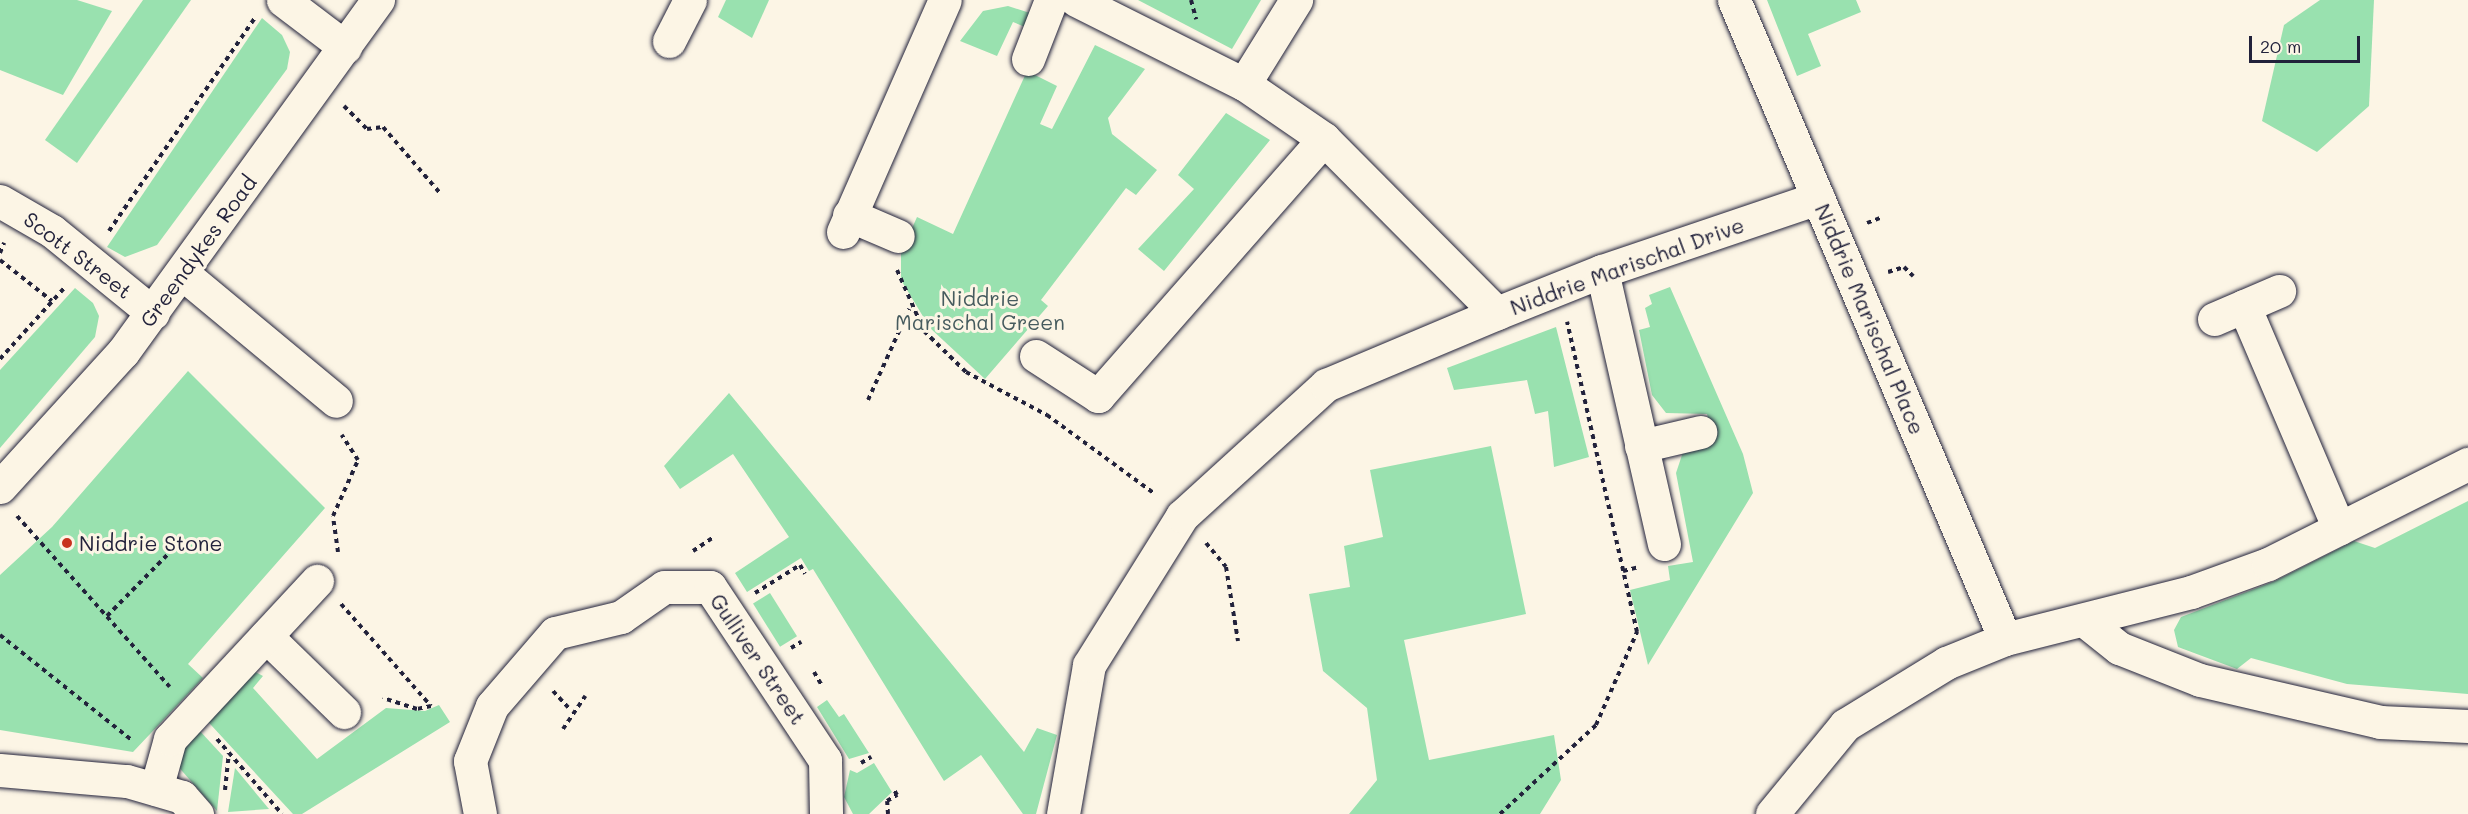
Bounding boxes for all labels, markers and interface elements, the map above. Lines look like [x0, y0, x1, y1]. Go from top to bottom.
scale bar [2252, 24, 2363, 62]
text: 20 m [2260, 34, 2301, 58]
street label: Greendykes Road [134, 170, 262, 332]
street label: Niddrie Marischal Place [1810, 200, 1930, 438]
street label: Scott Street [19, 206, 137, 304]
street label: Niddrie Marischal Drive [1507, 212, 1747, 320]
park label: Niddrie Marischal Green [895, 285, 1065, 335]
place label: Niddrie Stone [79, 530, 222, 556]
marker: Niddrie Stone [60, 536, 74, 550]
street label: Gulliver Street [705, 589, 811, 729]

